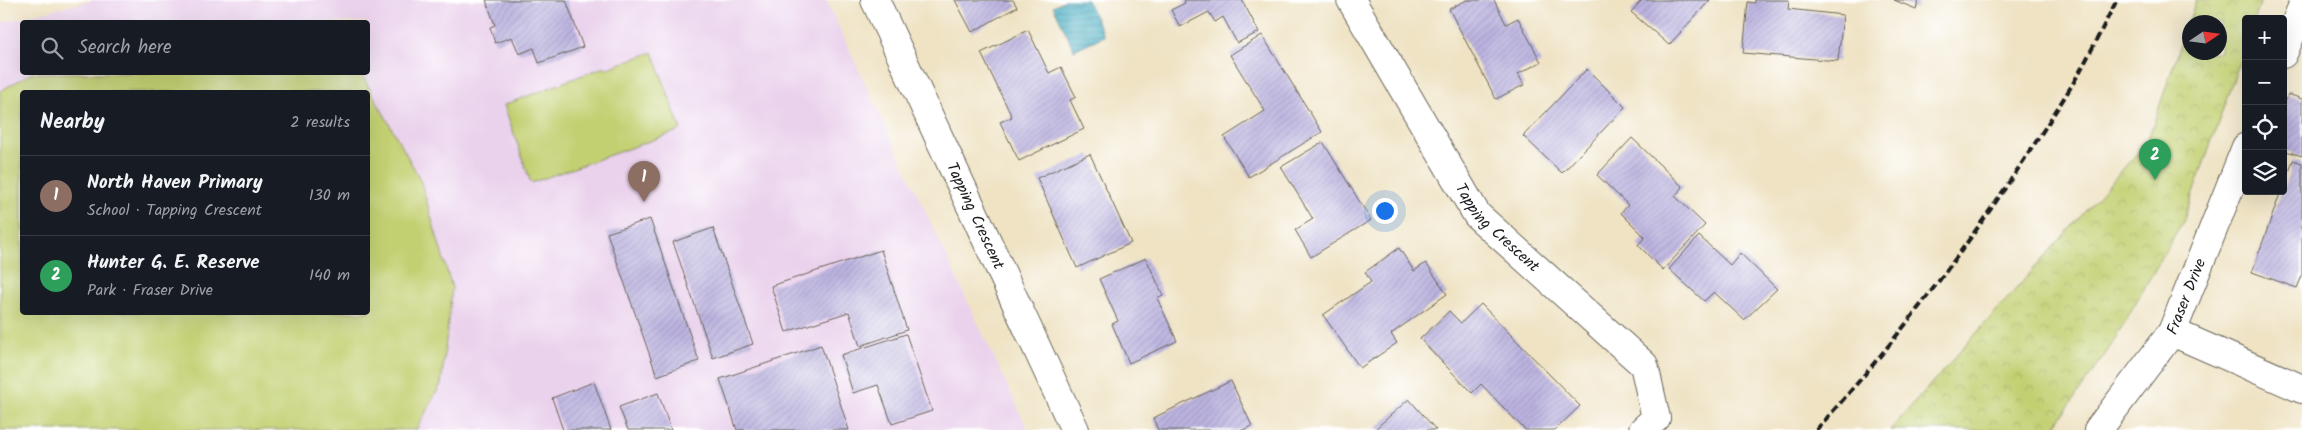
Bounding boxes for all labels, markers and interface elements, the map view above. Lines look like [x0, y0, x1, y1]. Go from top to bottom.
north arrow [2182, 15, 2227, 60]
map controls [2242, 15, 2287, 195]
button: + [2242, 15, 2287, 60]
search box [20, 20, 370, 75]
text: Search here [78, 33, 172, 63]
icon: search [38, 34, 66, 62]
button: − [2242, 60, 2287, 105]
button: locate [2242, 105, 2287, 150]
text: Nearby [40, 106, 105, 139]
text: 2 results [290, 110, 350, 135]
pin: 2 [2139, 139, 2171, 180]
button: layers [2242, 150, 2287, 195]
street label: Tapping Crescent [940, 158, 1011, 274]
pin: 1 [628, 161, 660, 202]
text: North Haven Primary [87, 168, 263, 198]
street label: Tapping Crescent [1448, 178, 1546, 279]
text: 1 [54, 183, 58, 208]
text: 130 m [309, 183, 350, 208]
text: School · Tapping Crescent [87, 198, 262, 223]
your location [1372, 198, 1398, 224]
text: Hunter G. E. Reserve [87, 248, 260, 278]
street label: Fraser Drive [2160, 255, 2213, 338]
text: 2 [51, 263, 61, 288]
text: 140 m [309, 263, 350, 288]
text: Park · Fraser Drive [87, 278, 213, 303]

